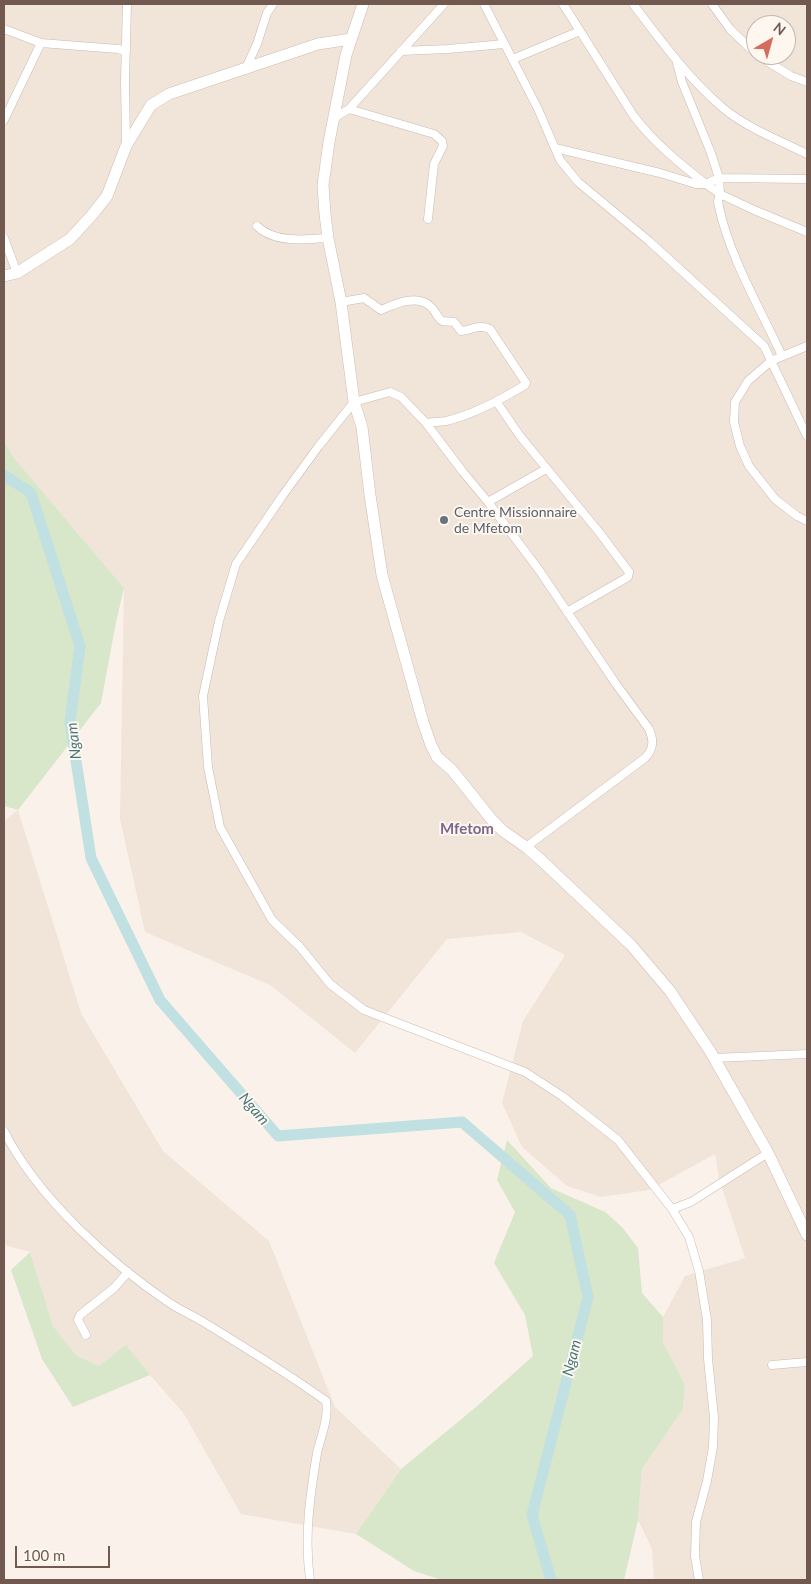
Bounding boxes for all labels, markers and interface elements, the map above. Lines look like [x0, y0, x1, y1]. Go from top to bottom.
north arrow [746, 15, 796, 65]
text: N [770, 19, 789, 39]
place label: Centre Missionnaire de Mfetom [454, 504, 577, 536]
marker: Centre Missionnaire de Mfetom [438, 514, 450, 526]
water label: Ngam [63, 722, 85, 760]
district label: Mfetom [440, 820, 494, 838]
water label: Ngam [235, 1089, 273, 1129]
water label: Ngam [559, 1338, 585, 1378]
scale bar [18, 1536, 112, 1568]
text: 100 m [23, 1546, 65, 1564]

